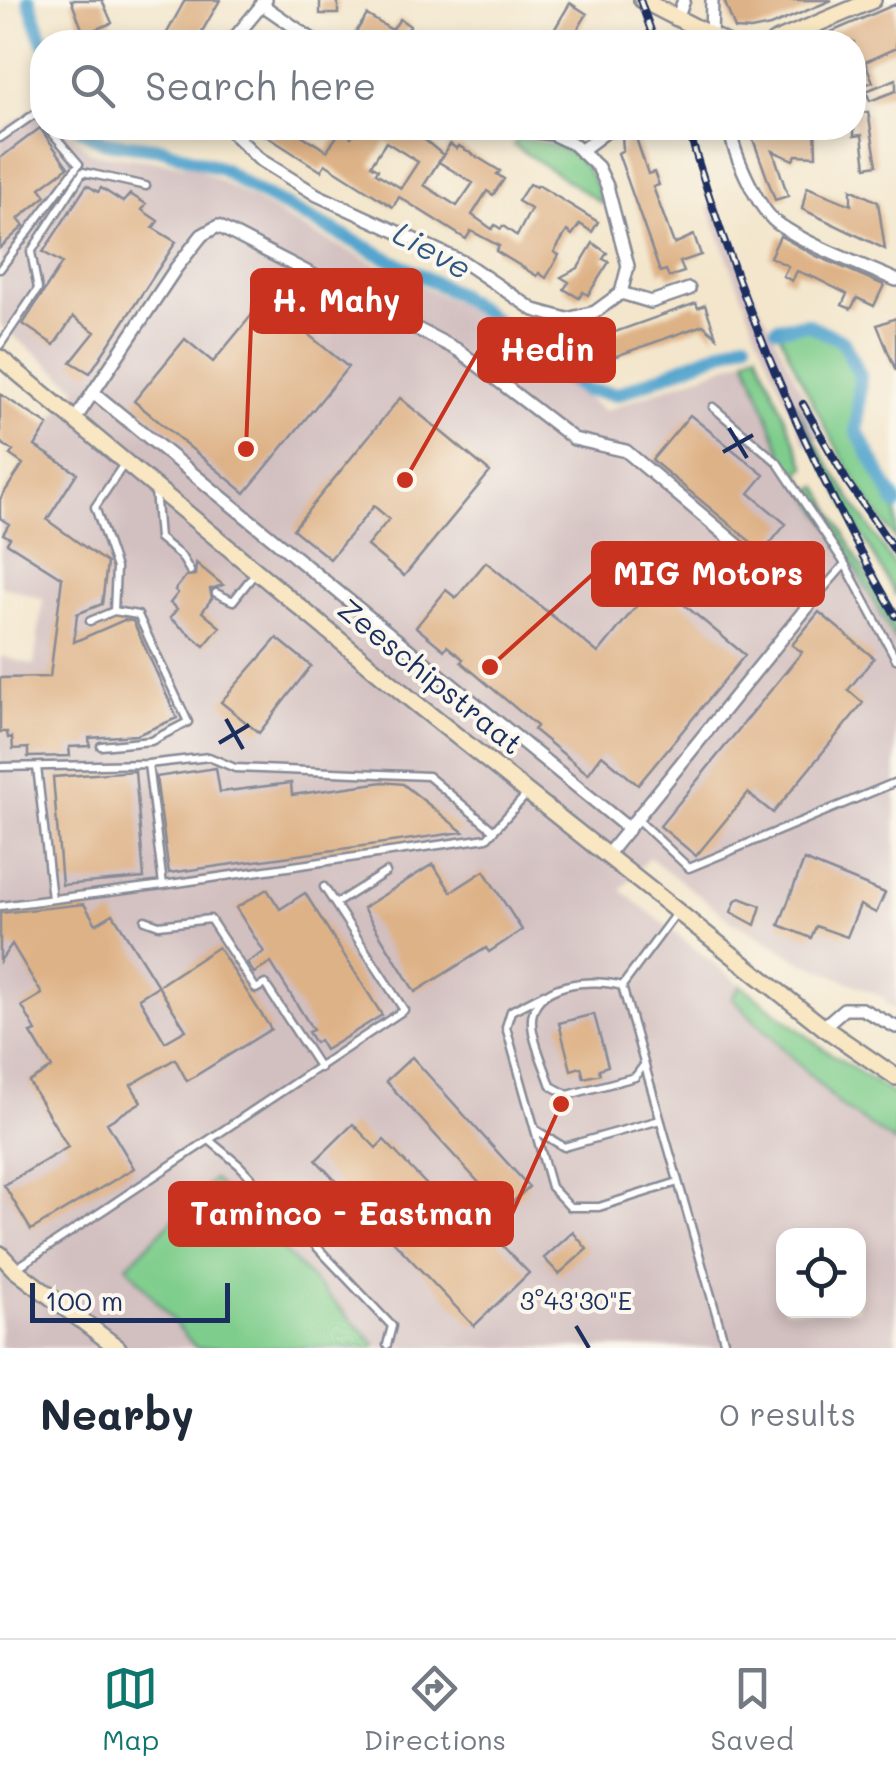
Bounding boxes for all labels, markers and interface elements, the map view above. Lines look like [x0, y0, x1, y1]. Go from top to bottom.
search box [30, 30, 866, 140]
icon: search [65, 58, 120, 113]
text: Search here [145, 60, 376, 110]
water label: Lieve [386, 211, 480, 288]
callout: H. Mahy [252, 270, 421, 332]
text: H. Mahy [272, 278, 400, 321]
callout: Hedin [479, 319, 614, 381]
text: Hedin [500, 327, 594, 369]
callout: MIG Motors [593, 543, 823, 605]
text: MIG Motors [613, 551, 803, 593]
street label: Zeeschipstraat [330, 588, 532, 763]
callout: Taminco - Eastman [170, 1183, 512, 1245]
text: Taminco - Eastman [190, 1191, 492, 1233]
map controls [776, 1228, 866, 1318]
button: locate [776, 1228, 866, 1318]
scale bar [30, 1278, 230, 1322]
text: 100 m [45, 1282, 123, 1318]
text: 3°43'30"E [520, 1284, 632, 1316]
text: Nearby [40, 1386, 194, 1441]
text: 0 results [719, 1392, 856, 1434]
tab: Map [102, 1661, 159, 1757]
tab: Directions [364, 1661, 506, 1757]
tab: Saved [711, 1661, 794, 1757]

